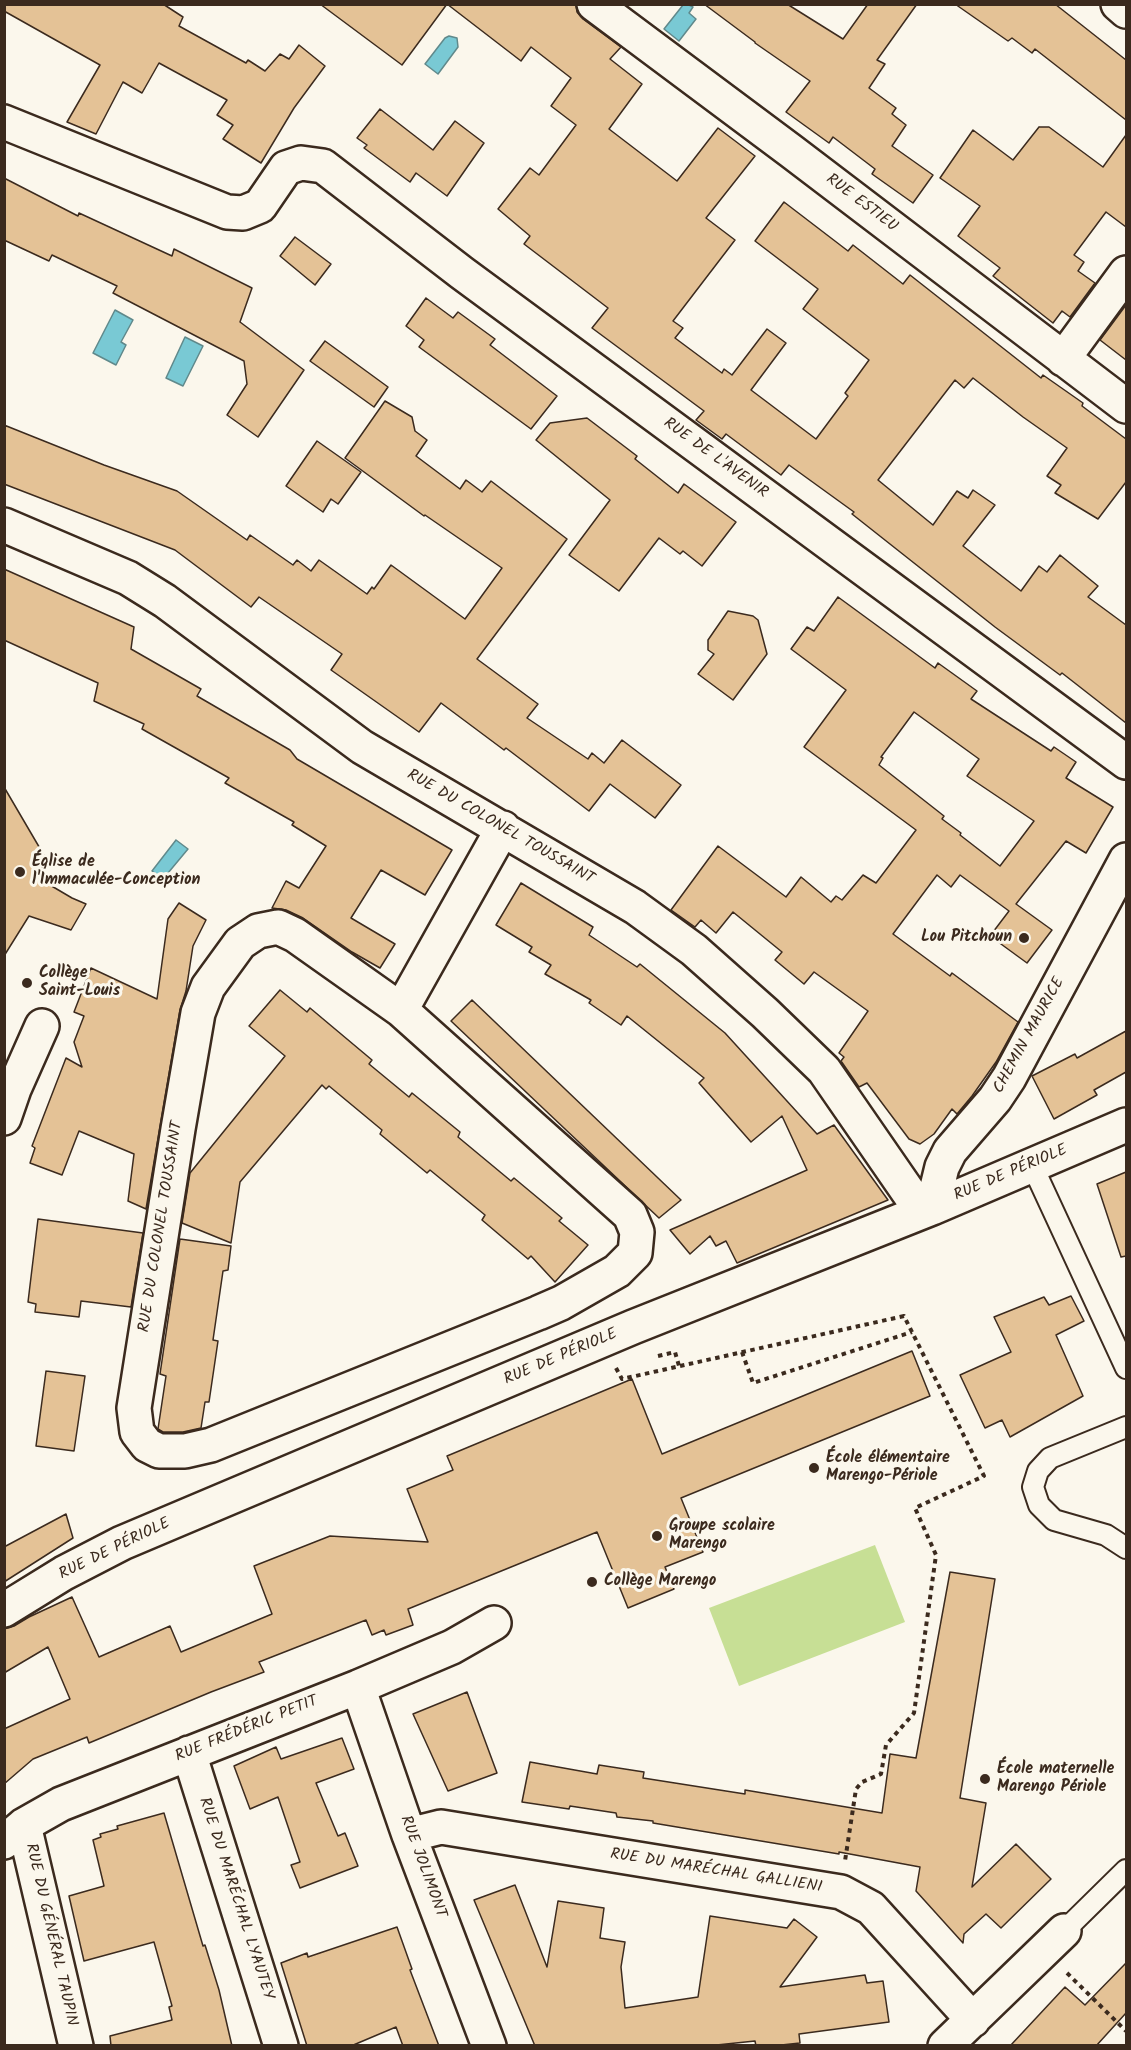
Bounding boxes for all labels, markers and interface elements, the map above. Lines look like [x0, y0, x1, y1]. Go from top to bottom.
street label: RUE ESTIEU [821, 171, 901, 237]
street label: RUE DE L'AVENIR [659, 415, 771, 503]
street label: RUE DU COLONEL TOUSSAINT [403, 766, 597, 890]
place label: Église de l'Immaculée-Conception [32, 853, 200, 891]
marker: Église de l'Immaculée-Conception [13, 865, 27, 879]
place label: Lou Pitchoun [921, 928, 1012, 948]
marker: Lou Pitchoun [1017, 931, 1031, 945]
place label: Collège Saint-Louis [39, 964, 120, 1002]
street label: CHEMIN MAURICE [990, 975, 1070, 1097]
marker: Collège Saint-Louis [20, 976, 34, 990]
street label: RUE DU COLONEL TOUSSAINT [136, 1120, 188, 1334]
street label: RUE DE PÉRIOLE [952, 1142, 1070, 1206]
street label: RUE DE PÉRIOLE [502, 1326, 620, 1390]
place label: École élémentaire Marengo-Périole [826, 1449, 950, 1487]
marker: École élémentaire Marengo-Périole [807, 1461, 821, 1475]
street label: RUE DE PÉRIOLE [56, 1515, 174, 1585]
place label: Groupe scolaire Marengo [669, 1517, 775, 1555]
marker: Groupe scolaire Marengo [650, 1529, 664, 1543]
place label: Collège Marengo [604, 1572, 716, 1592]
marker: Collège Marengo [585, 1575, 599, 1589]
street label: RUE FRÉDÉRIC PETIT [173, 1693, 321, 1767]
place label: École maternelle Marengo Périole [997, 1760, 1114, 1798]
marker: École maternelle Marengo Périole [978, 1772, 992, 1786]
street label: RUE DU MARÉCHAL LYAUTEY [193, 1795, 277, 2003]
street label: RUE JOLIMONT [395, 1813, 449, 1921]
street label: RUE DU GÉNÉRAL TAUPIN [20, 1842, 80, 2028]
street label: RUE DU MARÉCHAL GALLIENI [609, 1846, 823, 1898]

